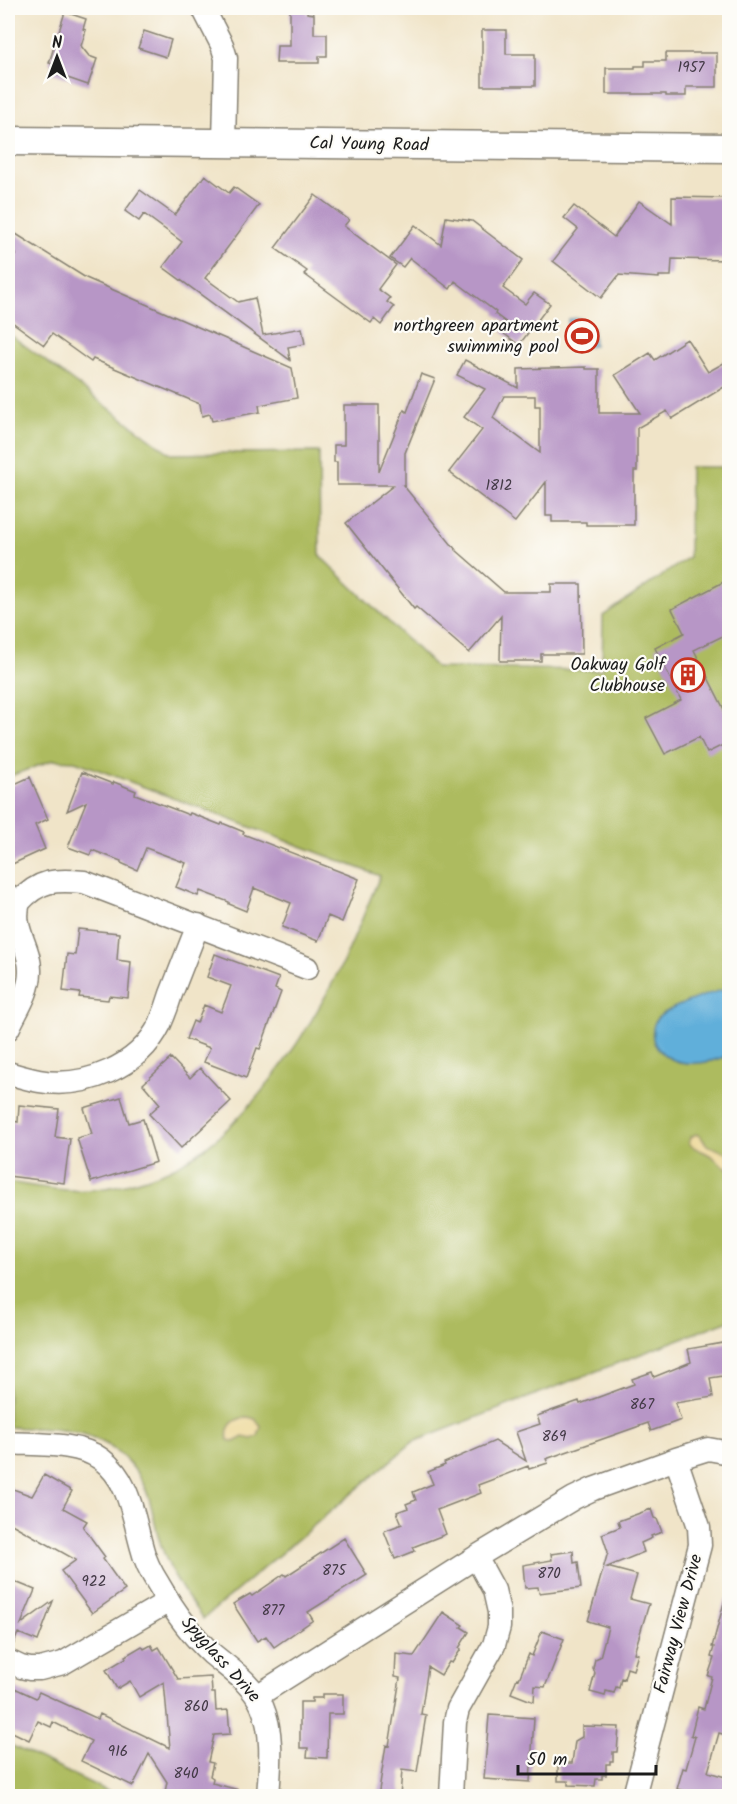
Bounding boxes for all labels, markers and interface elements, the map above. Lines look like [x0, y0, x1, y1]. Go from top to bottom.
north arrow [27, 27, 87, 87]
text: N [52, 31, 62, 56]
house number: 1957 [677, 56, 706, 80]
street label: Cal Young Road [309, 129, 430, 161]
place label: northgreen apartment swimming pool [394, 312, 560, 362]
sports icon: northgreen apartment swimming pool [564, 318, 600, 354]
house number: 1812 [485, 474, 513, 498]
place label: Oakway Golf Clubhouse [571, 651, 667, 701]
building icon: Oakway Golf Clubhouse [670, 657, 706, 693]
house number: 867 [630, 1393, 655, 1417]
house number: 869 [542, 1425, 567, 1449]
street label: Fairway View Drive [646, 1551, 712, 1697]
house number: 875 [322, 1559, 347, 1583]
house number: 870 [537, 1562, 561, 1586]
house number: 922 [82, 1570, 106, 1594]
house number: 877 [262, 1599, 286, 1623]
street label: Spyglass Drive [173, 1610, 267, 1710]
house number: 860 [184, 1695, 209, 1719]
scale bar [518, 1738, 656, 1776]
house number: 916 [108, 1740, 128, 1764]
text: 50 m [527, 1746, 567, 1775]
house number: 840 [174, 1762, 199, 1786]

